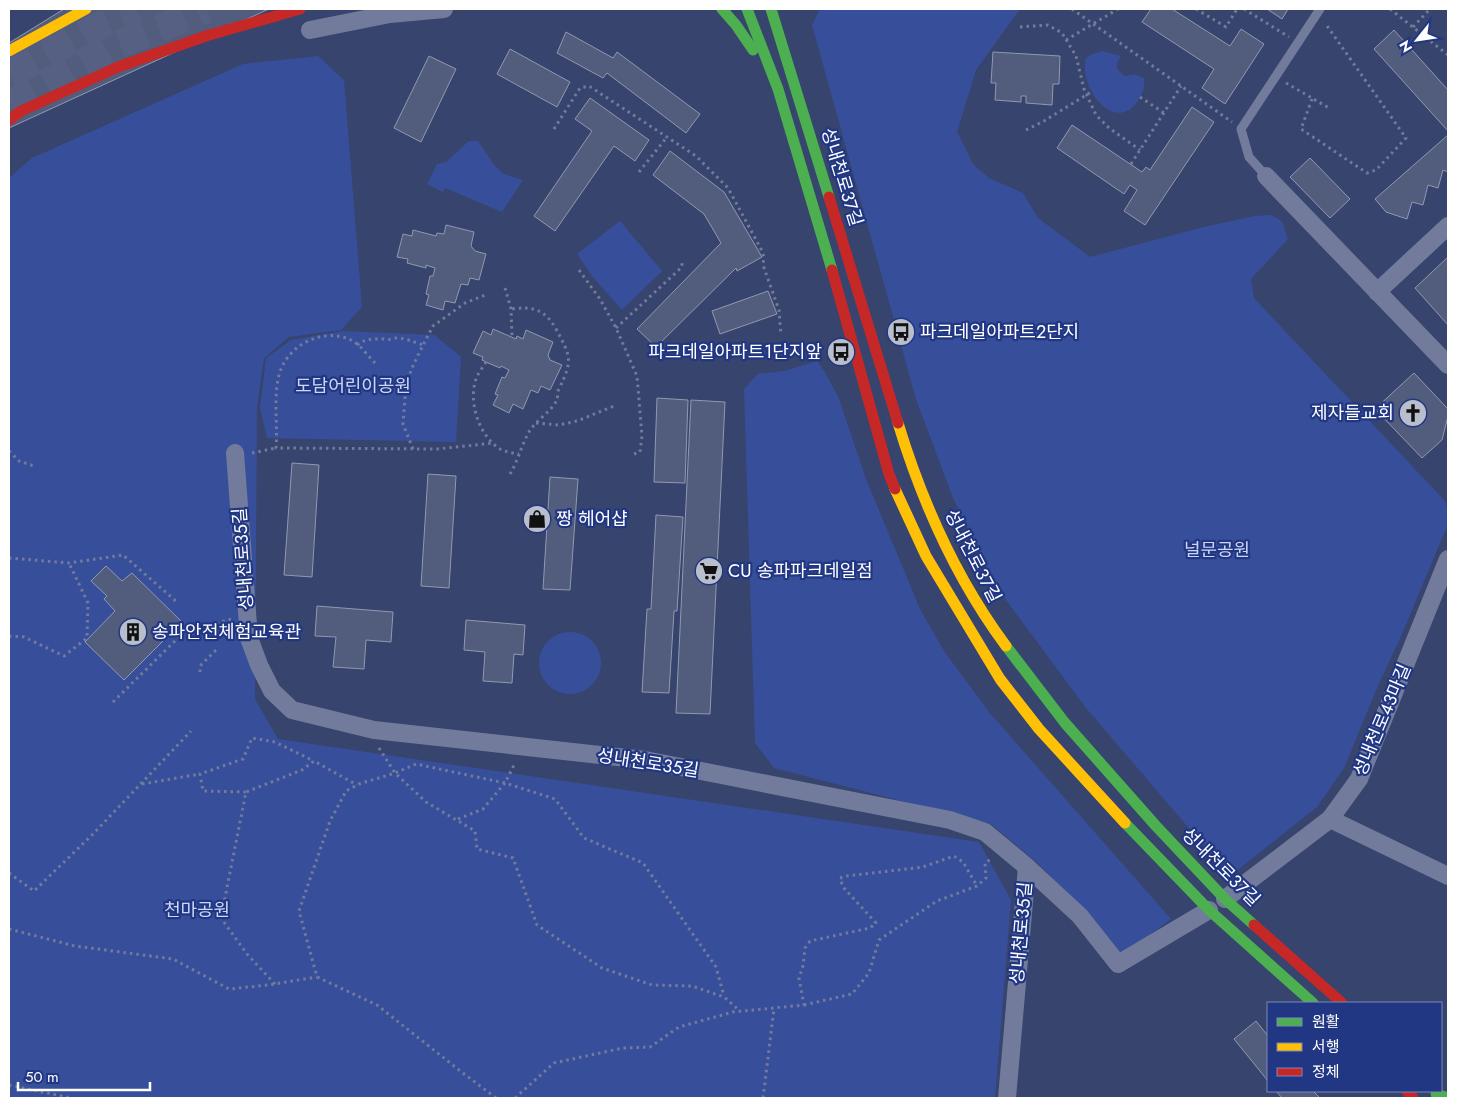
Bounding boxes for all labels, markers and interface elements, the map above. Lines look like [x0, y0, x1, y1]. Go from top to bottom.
north arrow [1392, 15, 1442, 65]
text: N [1394, 37, 1417, 56]
street label: 성내천로37길 [815, 125, 869, 229]
bus stop icon: 파크데일아파트2단지 [886, 317, 916, 347]
place label: 파크데일아파트2단지 [920, 319, 1079, 345]
bus stop icon: 파크데일아파트1단지앞 [826, 337, 856, 367]
place label: 파크데일아파트1단지앞 [648, 339, 822, 365]
park label: 도담어린이공원 [295, 373, 411, 399]
church icon: 제자들교회 [1398, 398, 1428, 428]
place label: 제자들교회 [1311, 400, 1394, 426]
shop icon: 짱 헤어샵 [522, 504, 552, 534]
street label: 성내천로37길 [938, 505, 1008, 607]
place label: 짱 헤어샵 [556, 506, 628, 532]
street label: 성내천로35길 [226, 507, 260, 611]
park label: 널문공원 [1184, 537, 1250, 563]
supermarket icon: CU 송파파크데일점 [694, 556, 724, 586]
place label: CU 송파파크데일점 [728, 558, 873, 584]
building icon: 송파안전체험교육관 [118, 617, 148, 647]
place label: 송파안전체험교육관 [152, 619, 301, 645]
street label: 성내천로43마길 [1347, 660, 1417, 780]
street label: 성내천로35길 [595, 742, 701, 784]
street label: 성내천로37길 [1176, 822, 1266, 912]
street label: 성내천로35길 [1004, 881, 1038, 985]
park label: 천마공원 [164, 897, 230, 923]
legend [1267, 1002, 1442, 1092]
text: 원활 [1312, 1011, 1340, 1033]
text: 서행 [1312, 1036, 1340, 1058]
scale bar [18, 1060, 150, 1092]
text: 정체 [1312, 1061, 1340, 1083]
text: 50 m [25, 1066, 59, 1088]

